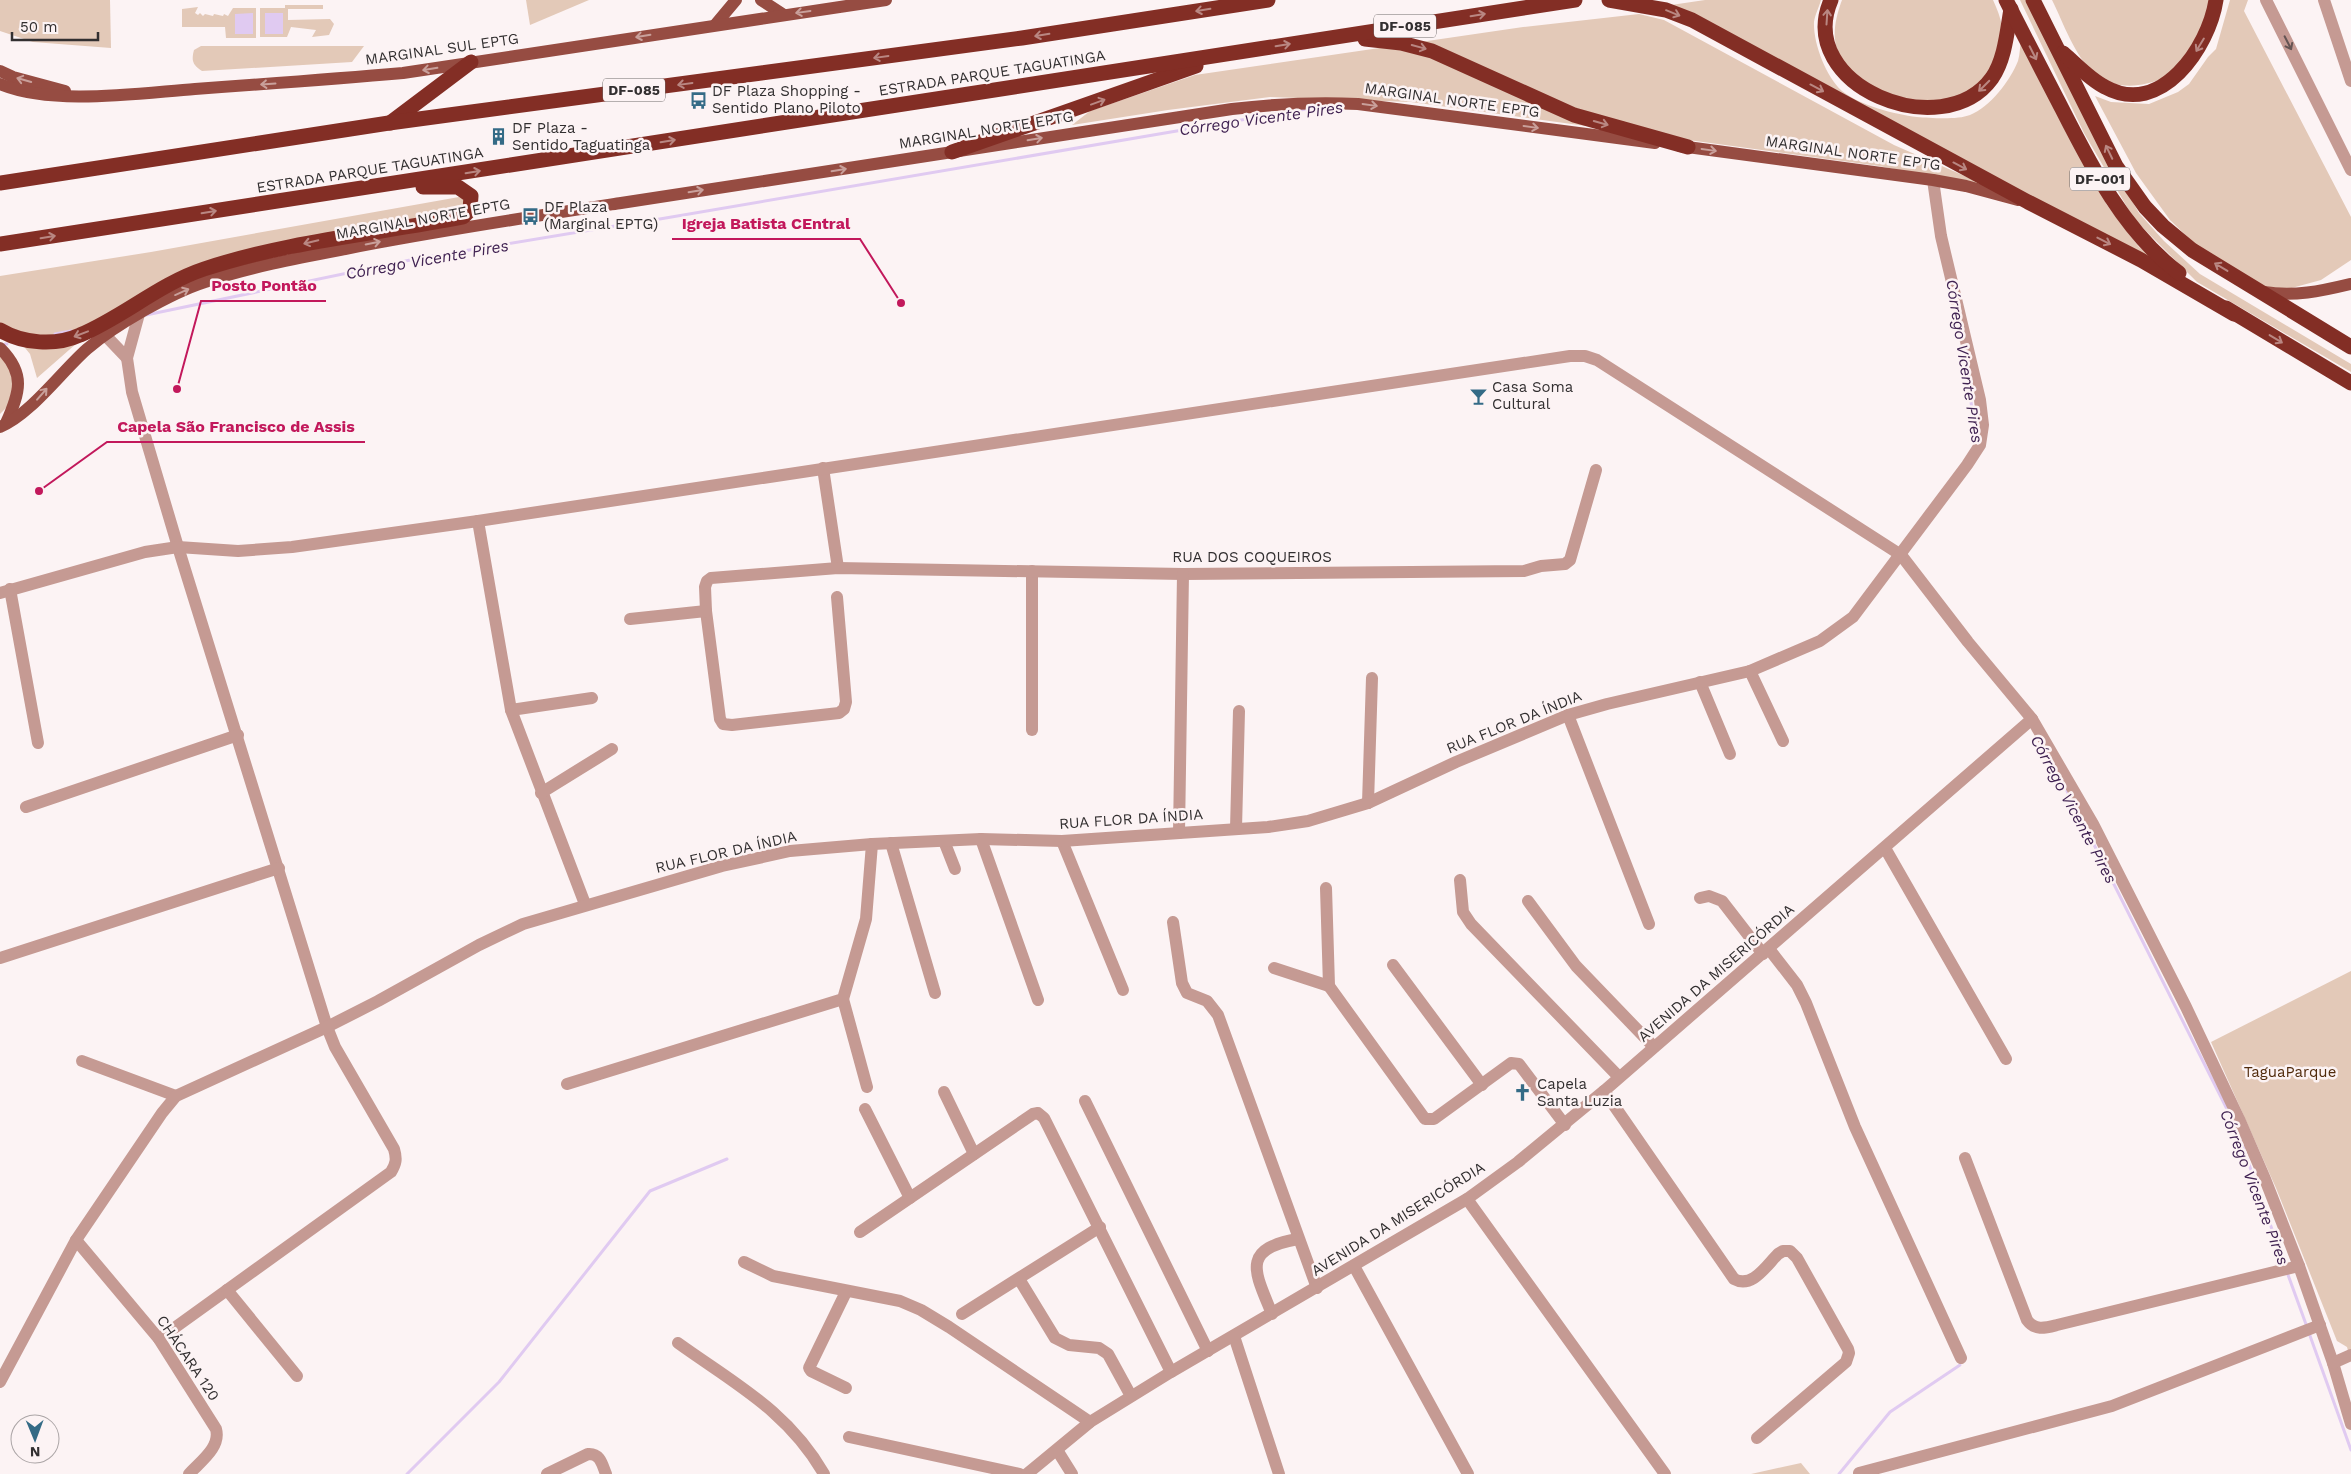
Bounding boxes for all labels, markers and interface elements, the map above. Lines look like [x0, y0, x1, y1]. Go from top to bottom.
one-way arrow [1195, 5, 1211, 15]
one-way arrow [796, 7, 812, 17]
one-way arrow [1666, 9, 1681, 18]
scale bar [12, 10, 99, 42]
one-way arrow [1470, 10, 1486, 20]
one-way arrow [1822, 10, 1831, 26]
road number: DF-085 [1374, 15, 1436, 38]
text: 50 m [20, 18, 57, 36]
street label: MARGINAL SUL EPTG [364, 29, 520, 69]
one-way arrow [1034, 30, 1050, 40]
one-way arrow [635, 32, 651, 42]
one-way arrow [2283, 36, 2293, 51]
one-way arrow [2194, 38, 2204, 52]
one-way arrow [1275, 40, 1291, 50]
one-way arrow [1411, 43, 1427, 53]
one-way arrow [2028, 45, 2038, 60]
street label: ESTRADA PARQUE TAGUATINGA [877, 46, 1107, 100]
one-way arrow [873, 52, 889, 62]
one-way arrow [422, 64, 438, 74]
one-way arrow [16, 75, 32, 85]
road number: DF-085 [603, 78, 665, 102]
one-way arrow [261, 79, 277, 88]
one-way arrow [678, 79, 694, 89]
street label: MARGINAL NORTE EPTG [1363, 79, 1541, 121]
one-way arrow [1977, 80, 1990, 92]
place label: DF Plaza Shopping - Sentido Plano Piloto [712, 82, 861, 117]
one-way arrow [1810, 83, 1825, 93]
bus stop icon: DF Plaza Shopping - Sentido Plano Piloto [688, 90, 708, 110]
one-way arrow [1089, 97, 1105, 106]
water label: Córrego Vicente Pires [1178, 98, 1344, 139]
one-way arrow [1361, 100, 1377, 110]
street label: MARGINAL NORTE EPTG [897, 107, 1075, 153]
one-way arrow [1593, 118, 1609, 128]
place label: DF Plaza - Sentido Taguatinga [512, 119, 651, 154]
one-way arrow [1522, 122, 1538, 132]
building icon: DF Plaza - Sentido Taguatinga [488, 127, 508, 147]
street label: MARGINAL NORTE EPTG [1764, 132, 1942, 174]
one-way arrow [1027, 134, 1043, 144]
one-way arrow [660, 136, 676, 146]
street label: ESTRADA PARQUE TAGUATINGA [255, 143, 485, 197]
one-way arrow [2104, 145, 2114, 160]
one-way arrow [1701, 146, 1717, 156]
one-way arrow [1953, 161, 1967, 171]
one-way arrow [831, 164, 847, 174]
one-way arrow [465, 166, 481, 176]
road number: DF-001 [2070, 168, 2130, 190]
one-way arrow [688, 186, 704, 196]
street label: MARGINAL NORTE EPTG [335, 195, 511, 243]
place label: DF Plaza (Marginal EPTG) [544, 198, 658, 233]
bus stop icon: DF Plaza (Marginal EPTG) [520, 206, 540, 226]
one-way arrow [200, 207, 216, 217]
callout: Igreja Batista CEntral [672, 208, 860, 239]
text: Igreja Batista CEntral [682, 214, 851, 233]
one-way arrow [40, 232, 56, 242]
water label: Córrego Vicente Pires [344, 236, 510, 283]
one-way arrow [2096, 237, 2111, 246]
one-way arrow [304, 238, 320, 247]
one-way arrow [365, 238, 381, 247]
one-way arrow [2213, 262, 2228, 272]
callout: Posto Pontão [201, 270, 326, 301]
text: Posto Pontão [211, 276, 317, 295]
water label: Córrego Vicente Pires [1942, 278, 1987, 444]
one-way arrow [174, 286, 189, 296]
one-way arrow [74, 330, 89, 339]
one-way arrow [2269, 334, 2283, 344]
place label: Casa Soma Cultural [1492, 378, 1574, 413]
bar icon: Casa Soma Cultural [1468, 386, 1488, 406]
one-way arrow [36, 387, 48, 400]
callout: Capela São Francisco de Assis [107, 411, 365, 442]
text: Capela São Francisco de Assis [117, 417, 355, 436]
street label: RUA DOS COQUEIROS [1172, 548, 1332, 566]
street label: RUA FLOR DA ÍNDIA [1444, 687, 1584, 757]
water label: Córrego Vicente Pires [2026, 732, 2121, 887]
street label: RUA FLOR DA ÍNDIA [1058, 805, 1204, 833]
street label: RUA FLOR DA ÍNDIA [654, 827, 798, 877]
street label: AVENIDA DA MISERICÓRDIA [1634, 899, 1798, 1046]
park label: TaguaParque [2244, 1063, 2336, 1081]
place label: Capela Santa Luzia [1537, 1075, 1623, 1110]
church icon: Capela Santa Luzia [1513, 1083, 1533, 1103]
water label: Córrego Vicente Pires [2216, 1107, 2293, 1268]
street label: AVENIDA DA MISERICÓRDIA [1307, 1157, 1488, 1280]
street label: CHÁCARA 120 [153, 1312, 223, 1404]
north arrow [10, 1414, 60, 1464]
text: N [30, 1444, 41, 1460]

